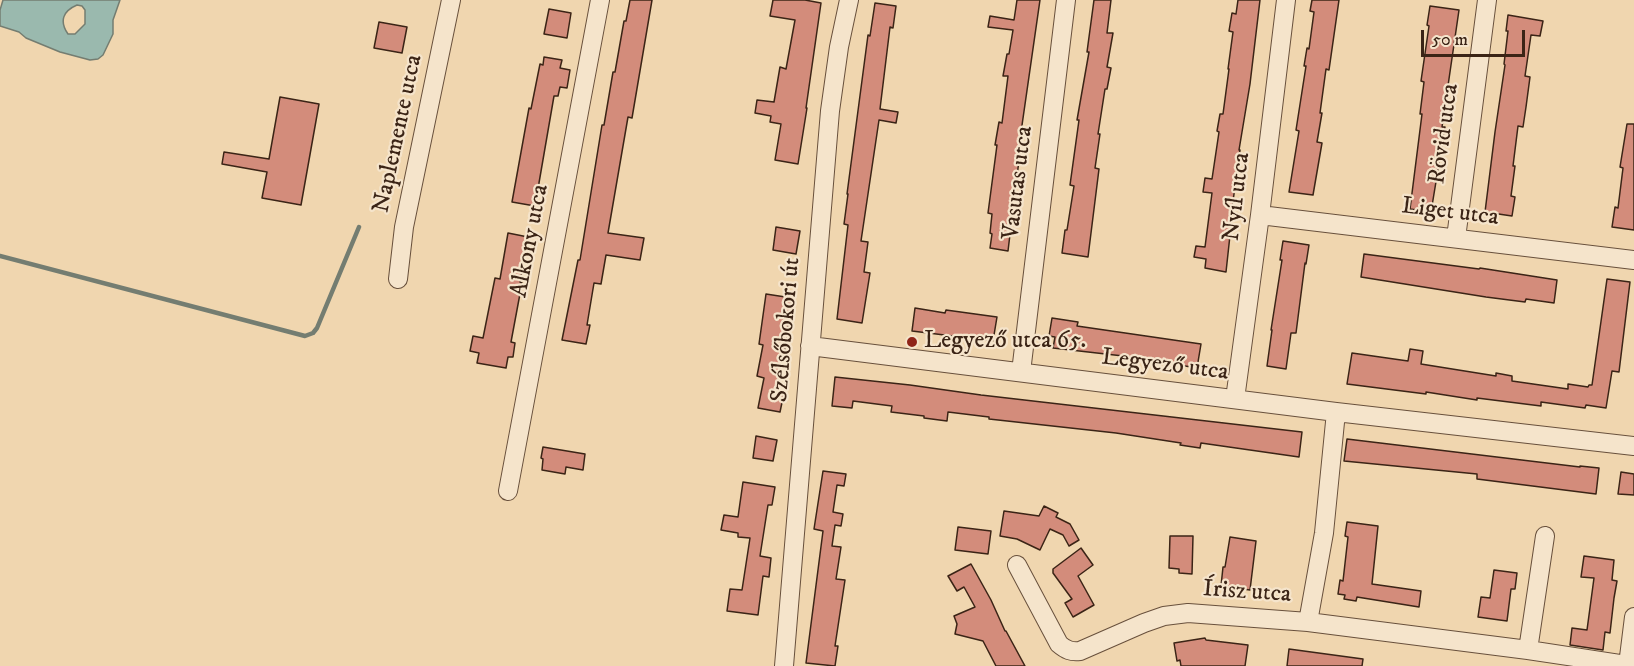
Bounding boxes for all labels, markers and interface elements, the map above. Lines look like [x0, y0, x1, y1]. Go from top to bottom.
scale bar [1424, 18, 1528, 56]
text: 50 m [1432, 29, 1468, 51]
street label: Naplemente utca [368, 52, 430, 216]
street label: Rövid utca [1424, 82, 1466, 186]
street label: Vasutas utca [998, 124, 1040, 242]
street label: Nyíl utca [1218, 151, 1258, 243]
street label: Alkony utca [506, 182, 556, 300]
street label: Liget utca [1400, 193, 1500, 233]
street label: Szélsőbokori út [766, 256, 808, 404]
place label: Legyező utca 65. [924, 328, 1086, 356]
marker: Legyező utca 65. [905, 335, 919, 349]
street label: Legyező utca [1100, 344, 1230, 388]
street label: Írisz utca [1202, 576, 1292, 610]

